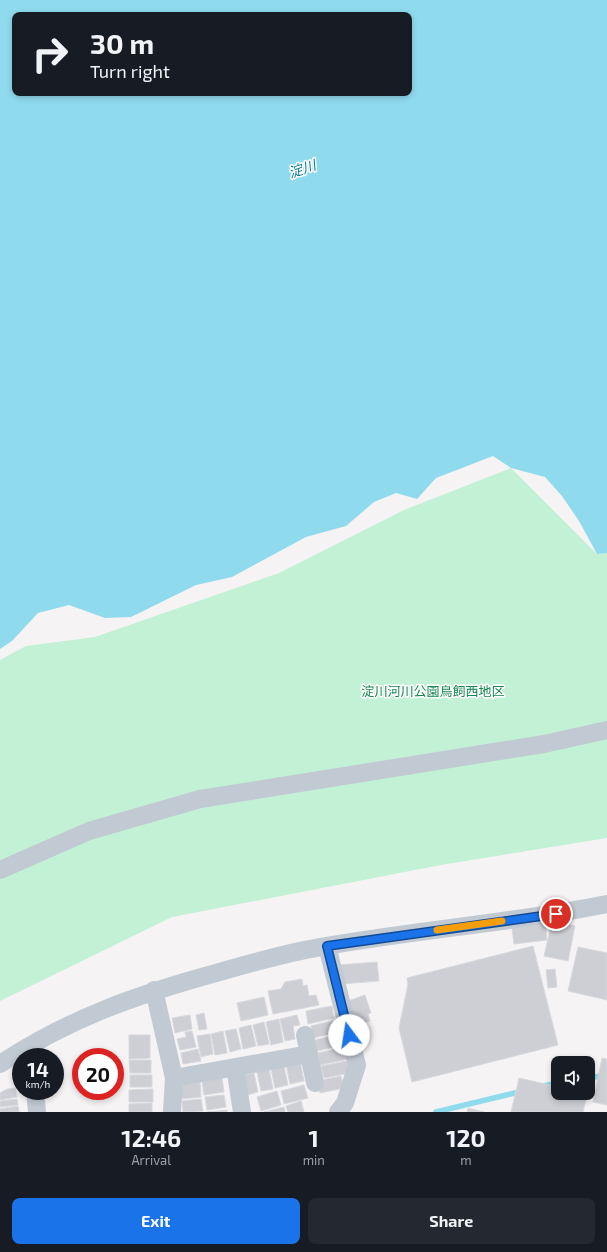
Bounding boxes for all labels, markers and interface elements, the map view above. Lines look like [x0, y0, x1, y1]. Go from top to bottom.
text: 30 m [90, 26, 154, 60]
icon: right [24, 28, 76, 80]
text: Turn right [90, 60, 170, 82]
water label: 淀川 [286, 155, 320, 181]
park label: 淀川河川公園鳥飼西地区 [361, 683, 505, 699]
pin [539, 897, 573, 931]
icon: arrive [545, 903, 567, 925]
position arrow [328, 1014, 370, 1056]
speed limit sign: 20 [72, 1048, 124, 1100]
map controls [551, 1056, 595, 1100]
button: sound [551, 1056, 595, 1100]
text: 14 [27, 1057, 49, 1081]
text: km/h [26, 1078, 50, 1090]
text: 12:46 [121, 1123, 181, 1152]
text: 1 [309, 1123, 319, 1152]
text: 120 [446, 1123, 486, 1152]
text: Arrival [132, 1152, 171, 1168]
text: min [303, 1152, 325, 1168]
text: m [460, 1152, 472, 1168]
button: Exit [12, 1198, 300, 1244]
button: Share [308, 1198, 595, 1244]

